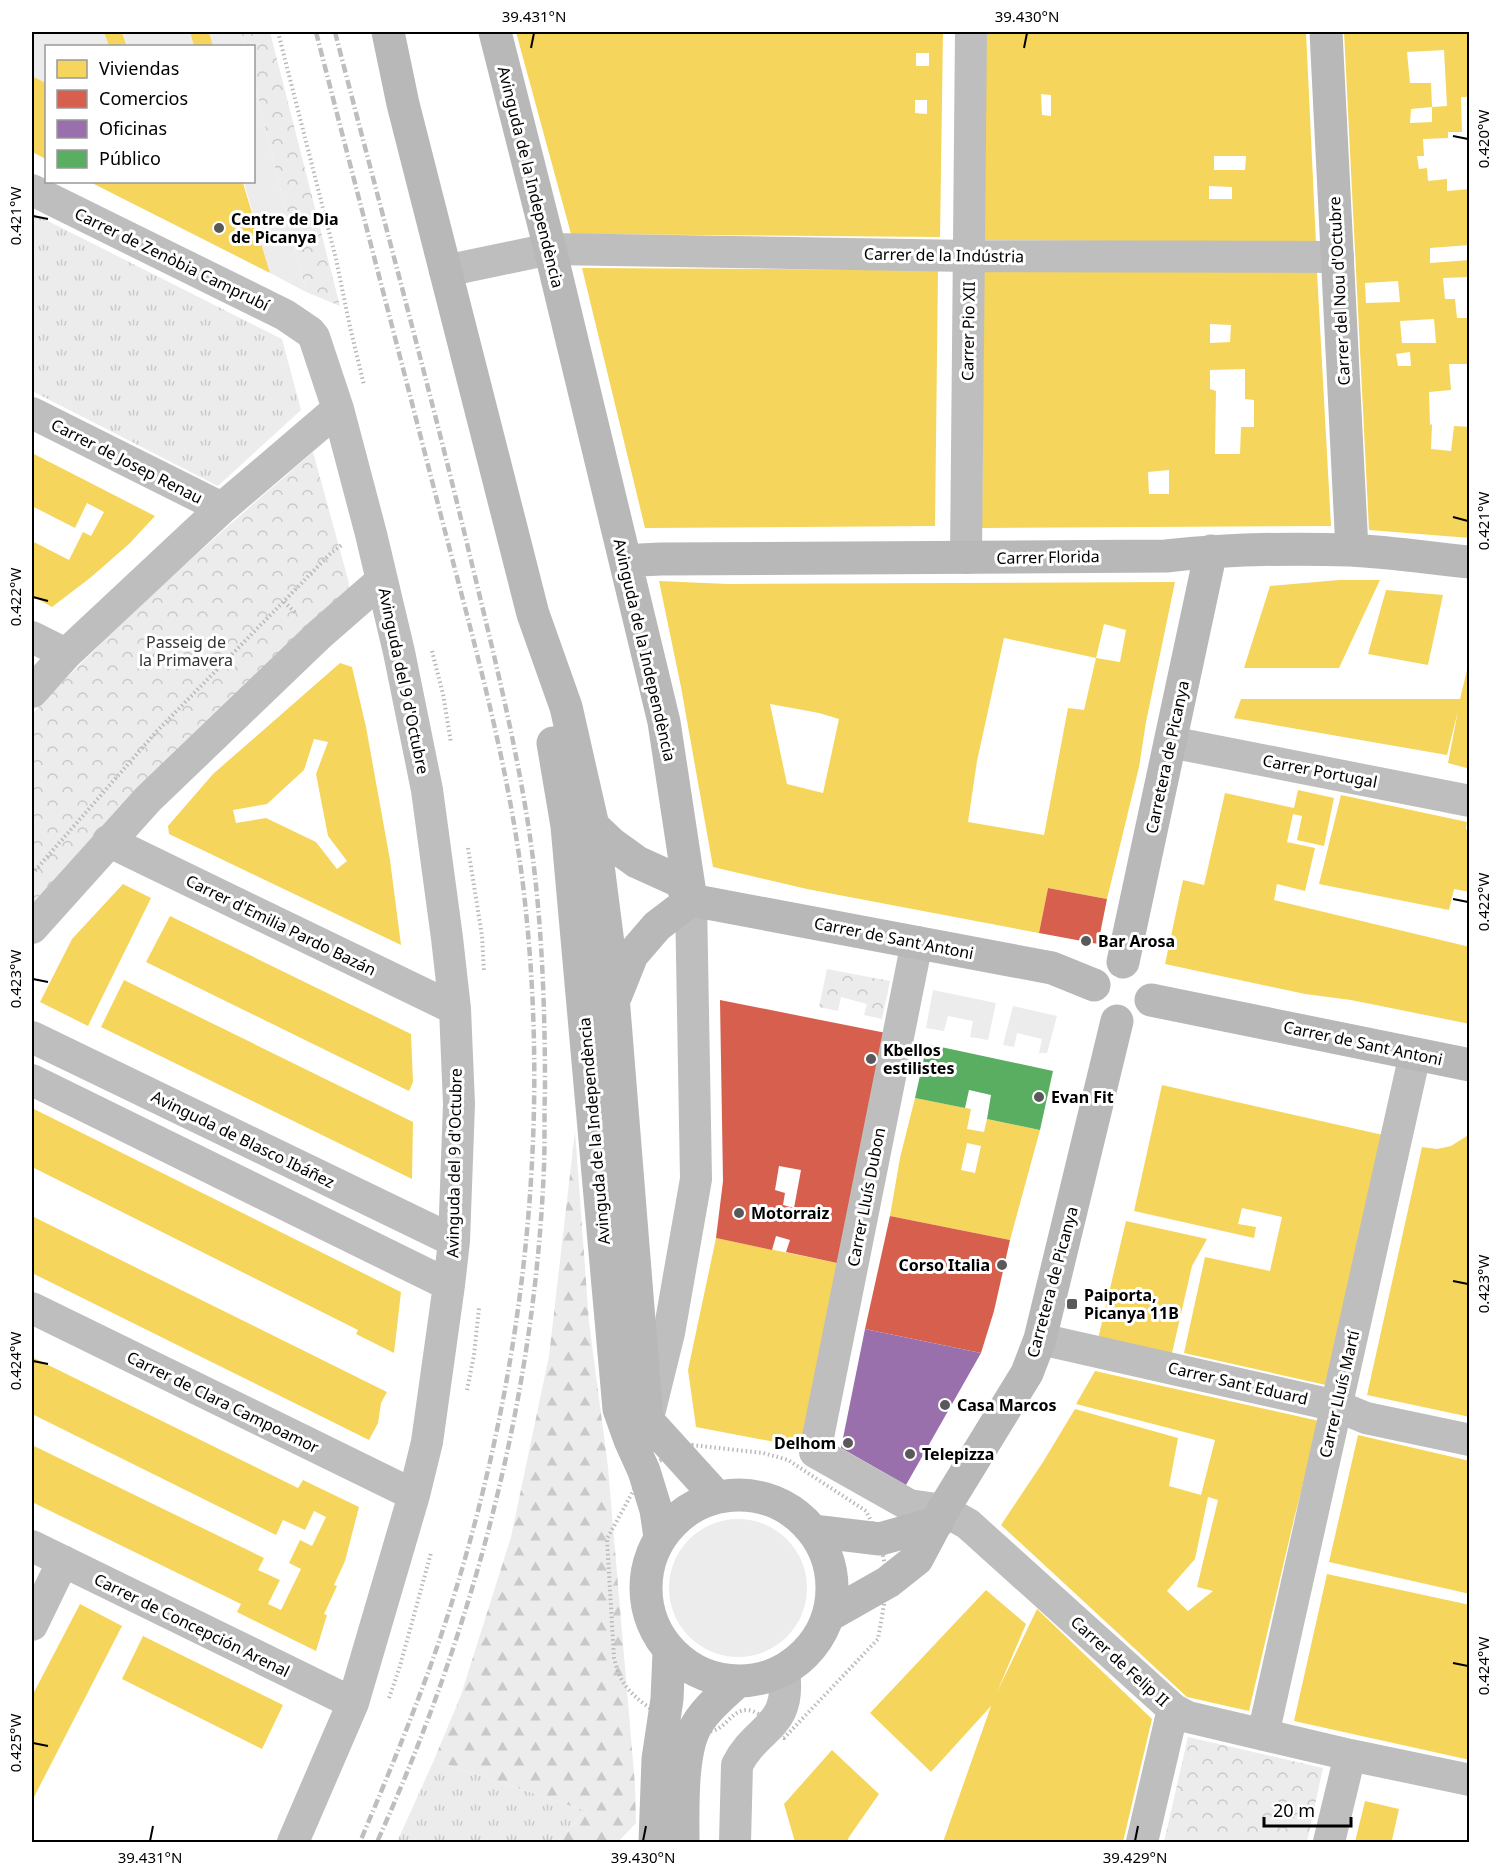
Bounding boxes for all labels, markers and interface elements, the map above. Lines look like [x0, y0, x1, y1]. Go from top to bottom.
text: 39.431°N [502, 6, 566, 26]
text: 39.430°N [995, 6, 1059, 26]
legend [45, 45, 255, 183]
text: Viviendas [99, 56, 179, 80]
street label: Avinguda de la Independència [493, 64, 569, 290]
text: Comercios [99, 86, 188, 110]
text: 0.420°W [1473, 110, 1493, 168]
text: Oficinas [99, 116, 167, 140]
text: Público [99, 146, 161, 170]
text: 0.421°W [5, 187, 25, 245]
street label: Carrer del Nou d'Octubre [1323, 196, 1355, 386]
street label: Carrer de Zenòbia Camprubí [71, 202, 274, 316]
place label: Centre de Dia de Picanya [231, 208, 339, 248]
marker: Centre de Dia de Picanya [212, 221, 226, 235]
street label: Carrer de la Indústria [864, 243, 1024, 267]
street label: Carrer Pio XII [956, 281, 980, 381]
street label: Carrer de Josep Renau [47, 413, 207, 509]
text: 0.421°W [1473, 492, 1493, 550]
street label: Avinguda de la Independència [609, 537, 681, 763]
street label: Carrer Florida [996, 545, 1100, 569]
text: 0.422°W [5, 568, 25, 626]
street label: Avinguda del 9 d'Octubre [373, 586, 435, 776]
park label: Passeig de la Primavera [139, 631, 233, 671]
street label: Carretera de Picanya [1140, 679, 1194, 835]
street label: Carrer Portugal [1261, 749, 1379, 793]
street label: Carrer d'Emilia Pardo Bazán [182, 869, 380, 981]
text: 0.422°W [1473, 873, 1493, 931]
street label: Carrer de Sant Antoni [812, 912, 976, 964]
place label: Bar Arosa [1098, 930, 1175, 952]
marker: Bar Arosa [1079, 934, 1093, 948]
text: 0.423°W [5, 950, 25, 1008]
street label: Carrer de Sant Antoni [1281, 1015, 1445, 1071]
street label: Avinguda de la Independència [573, 1017, 615, 1245]
place label: Kbellos estilistes [883, 1039, 954, 1079]
marker: Kbellos estilistes [864, 1052, 878, 1066]
street label: Avinguda del 9 d'Octubre [441, 1068, 467, 1258]
street label: Avinguda de Blasco Ibáñez [148, 1085, 338, 1193]
place label: Evan Fit [1051, 1086, 1114, 1108]
marker: Evan Fit [1032, 1090, 1046, 1104]
street label: Carrer Lluís Dubon [842, 1126, 890, 1268]
place label: Motorraiz [751, 1202, 829, 1224]
street label: Carretera de Picanya [1021, 1204, 1083, 1360]
marker: Motorraiz [732, 1206, 746, 1220]
place label: Corso Italia [898, 1254, 990, 1276]
text: 0.423°W [1473, 1255, 1493, 1313]
marker: Corso Italia [995, 1258, 1009, 1272]
place label: Paiporta, Picanya 11B [1084, 1284, 1179, 1324]
marker: Paiporta, Picanya 11B [1065, 1297, 1079, 1311]
street label: Carrer Lluís Martí [1314, 1327, 1365, 1460]
text: 0.424°W [5, 1332, 25, 1390]
street label: Carrer de Clara Campoamor [123, 1346, 323, 1458]
street label: Carrer Sant Eduard [1166, 1356, 1310, 1410]
place label: Casa Marcos [957, 1394, 1056, 1416]
marker: Casa Marcos [938, 1398, 952, 1412]
place label: Delhom [774, 1432, 836, 1454]
marker: Delhom [841, 1436, 855, 1450]
place label: Telepizza [922, 1443, 994, 1465]
marker: Telepizza [903, 1447, 917, 1461]
street label: Carrer de Concepción Arenal [91, 1568, 293, 1682]
street label: Carrer de Felip II [1066, 1611, 1174, 1711]
text: 0.424°W [1473, 1637, 1493, 1695]
text: 0.425°W [5, 1714, 25, 1772]
scale bar [1264, 1790, 1351, 1828]
text: 20 m [1273, 1798, 1315, 1822]
text: 39.431°N [118, 1847, 182, 1867]
text: 39.430°N [611, 1847, 675, 1867]
text: 39.429°N [1103, 1847, 1167, 1867]

